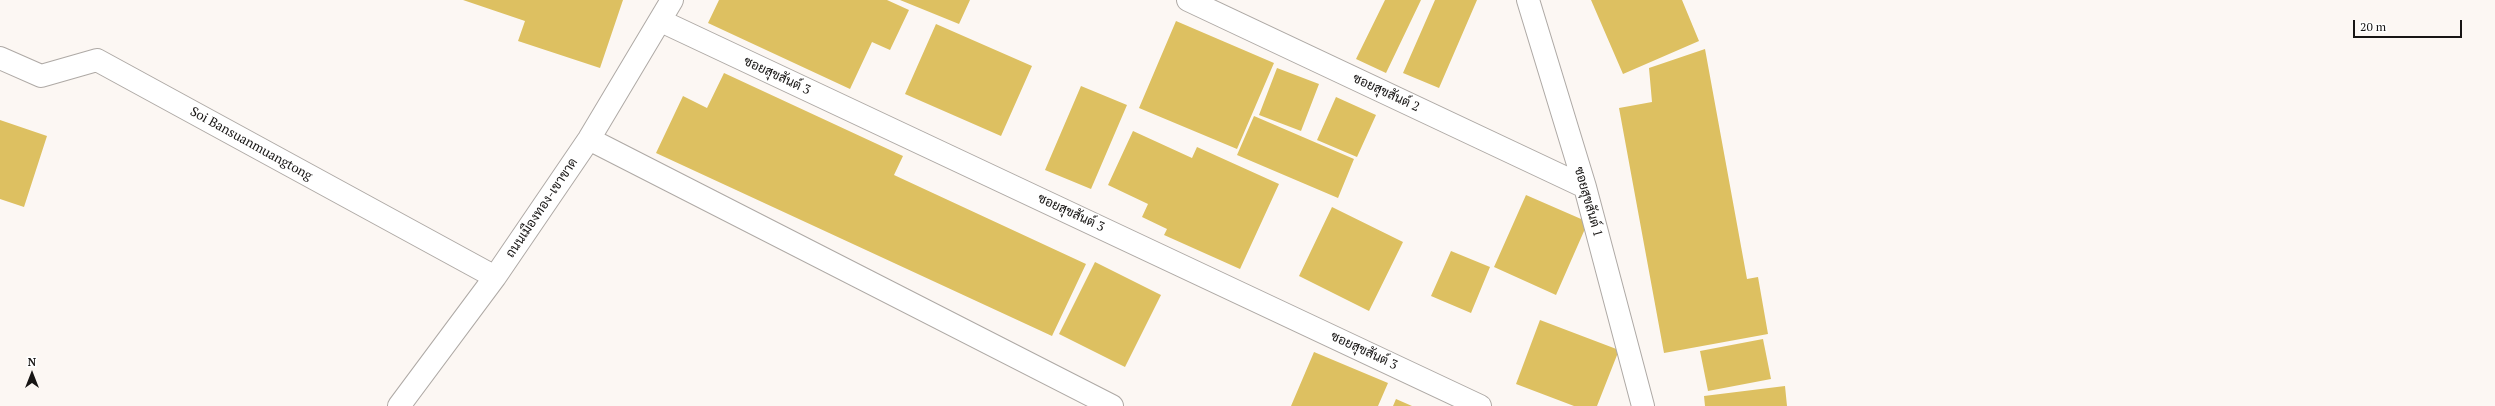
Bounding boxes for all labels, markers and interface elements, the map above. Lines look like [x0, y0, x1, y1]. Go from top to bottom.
scale bar [2355, 12, 2464, 38]
text: 20 m [2360, 19, 2386, 34]
street label: ซอยสุขสันต์ 3 [741, 54, 813, 98]
street label: ซอยสุขสันต์ 2 [1350, 71, 1422, 115]
street label: Soi Bansuanmuangtong [187, 104, 315, 184]
street label: ถนนเมืองทอง-เขาขาด [503, 155, 581, 261]
street label: ซอยสุขสันต์ 1 [1571, 165, 1605, 239]
street label: ซอยสุขสันต์ 3 [1035, 191, 1107, 235]
street label: ซอยสุขสันต์ 3 [1328, 329, 1400, 373]
north arrow [12, 354, 52, 394]
text: N [28, 355, 36, 369]

